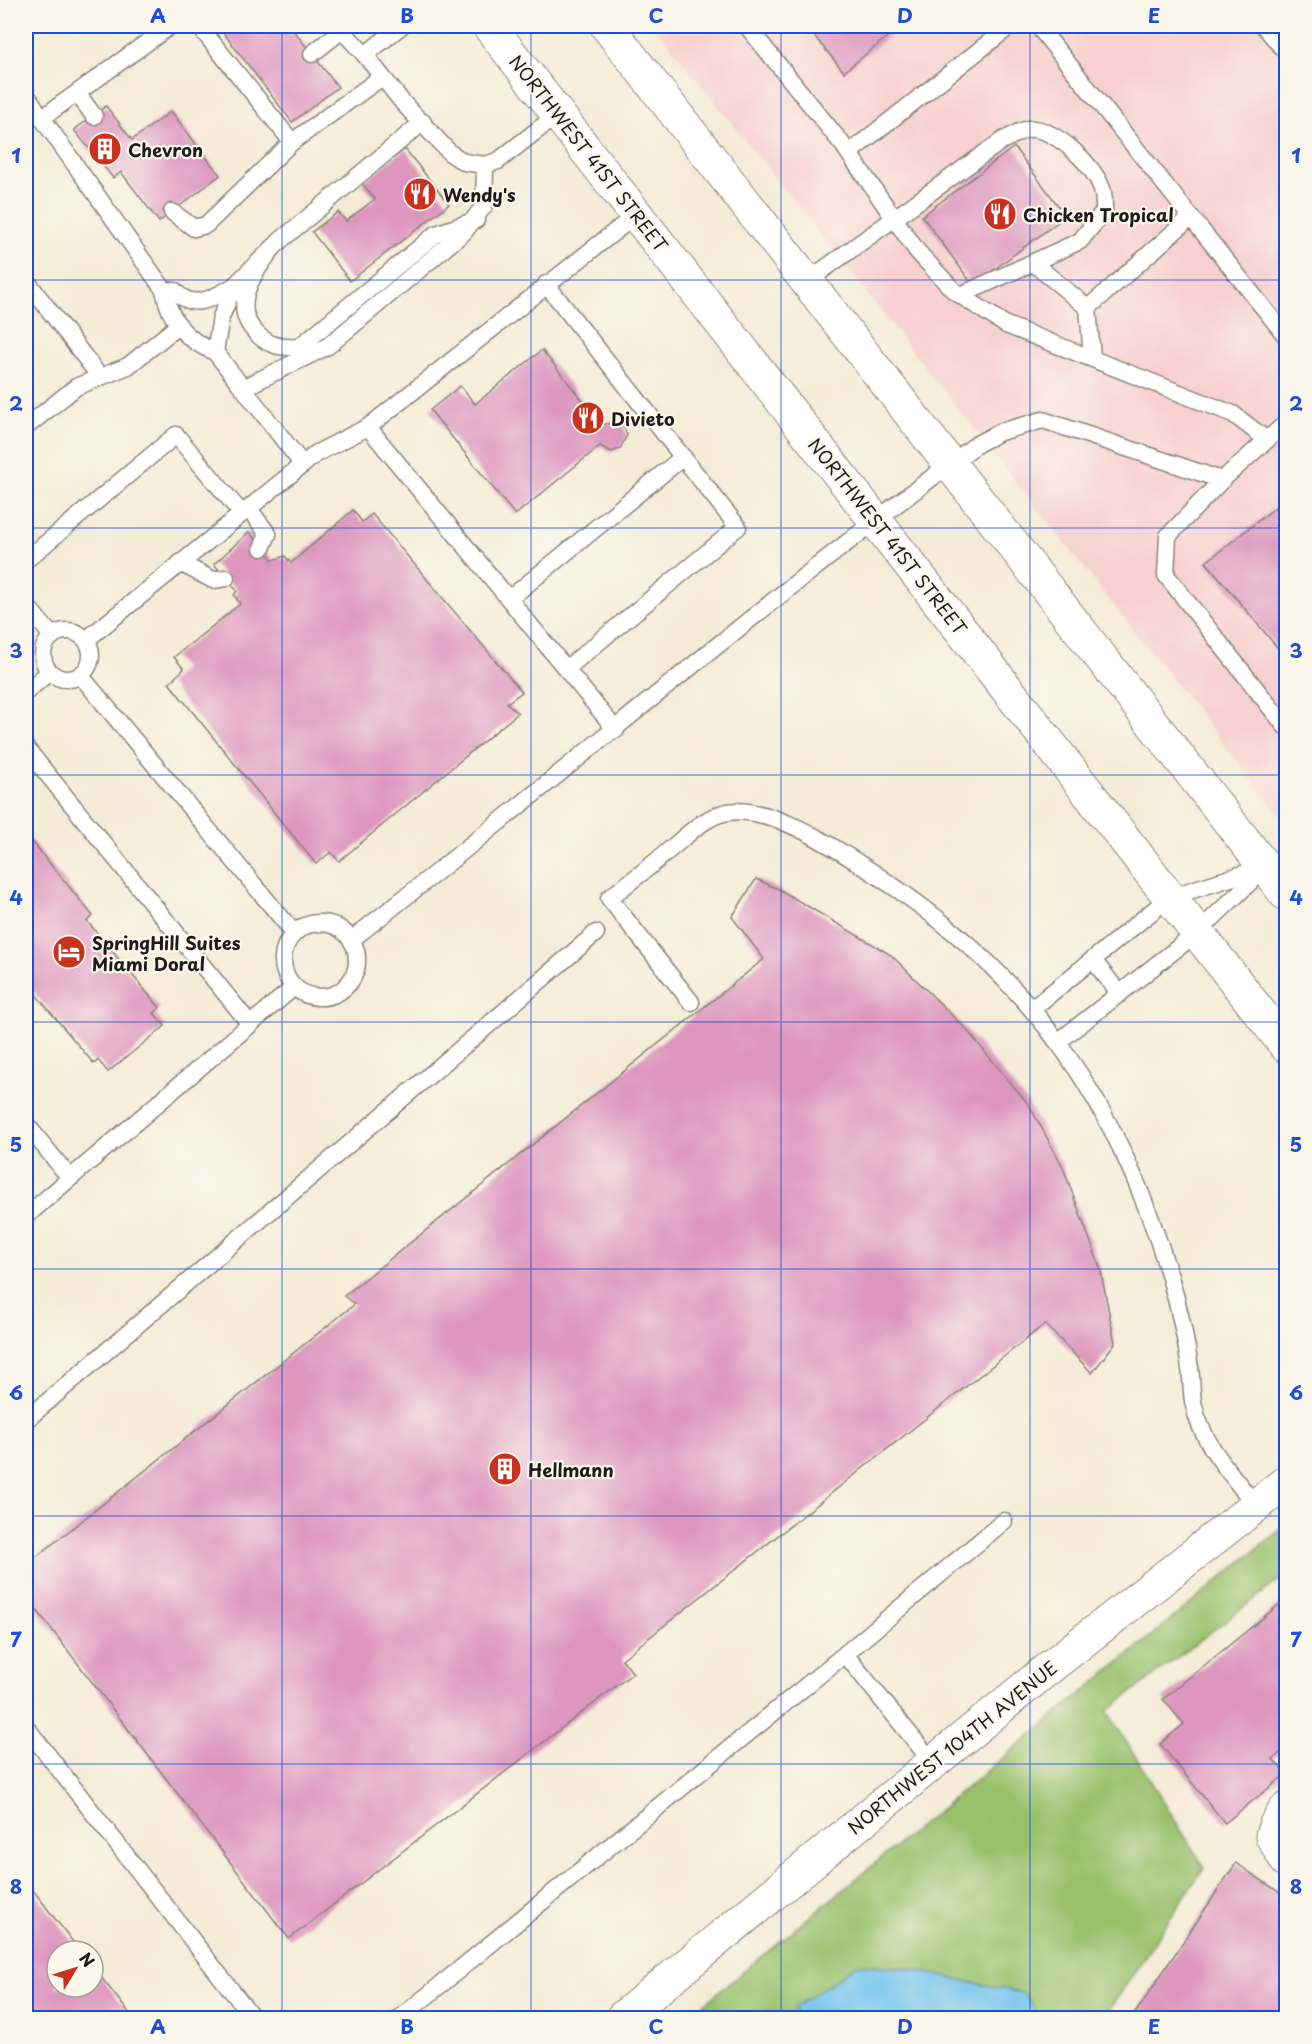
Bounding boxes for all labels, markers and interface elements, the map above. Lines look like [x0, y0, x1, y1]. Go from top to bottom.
text: A [150, 0, 166, 30]
text: B [400, 0, 414, 30]
text: C [648, 0, 664, 30]
text: D [897, 0, 913, 30]
text: E [1148, 0, 1160, 30]
street label: NORTHWEST 41ST STREET [503, 49, 675, 258]
building icon: Chevron [87, 131, 123, 167]
place label: Chevron [128, 136, 203, 163]
text: 1 [11, 140, 21, 170]
text: 1 [1291, 140, 1301, 170]
restaurant icon: Wendy's [402, 176, 438, 212]
place label: Wendy's [443, 181, 516, 208]
restaurant icon: Chicken Tropical [982, 196, 1018, 232]
place label: Chicken Tropical [1023, 201, 1174, 228]
text: 2 [9, 388, 23, 418]
text: 2 [1289, 388, 1303, 418]
restaurant icon: Divieto [570, 400, 606, 436]
place label: Divieto [611, 405, 675, 432]
street label: NORTHWEST 41ST STREET [802, 432, 974, 641]
text: 3 [9, 635, 23, 665]
text: 3 [1289, 635, 1303, 665]
text: 4 [9, 882, 23, 912]
text: 4 [1289, 882, 1303, 912]
place label: SpringHill Suites Miami Doral [92, 929, 241, 977]
hotel icon: SpringHill Suites Miami Doral [51, 934, 87, 970]
text: 5 [10, 1129, 22, 1159]
text: 5 [1290, 1129, 1302, 1159]
text: 6 [9, 1377, 23, 1407]
text: 6 [1289, 1377, 1303, 1407]
building icon: Hellmann [487, 1451, 523, 1487]
place label: Hellmann [528, 1456, 614, 1483]
text: 7 [10, 1624, 22, 1654]
text: 7 [1290, 1624, 1302, 1654]
street label: NORTHWEST 104TH AVENUE [841, 1654, 1063, 1840]
text: 8 [10, 1871, 22, 1901]
text: 8 [1290, 1871, 1302, 1901]
north arrow [45, 1939, 105, 1999]
text: N [74, 1947, 101, 1972]
text: A [150, 2011, 166, 2041]
text: B [400, 2011, 414, 2041]
text: C [648, 2011, 664, 2041]
text: D [897, 2011, 913, 2041]
text: E [1148, 2011, 1160, 2041]

